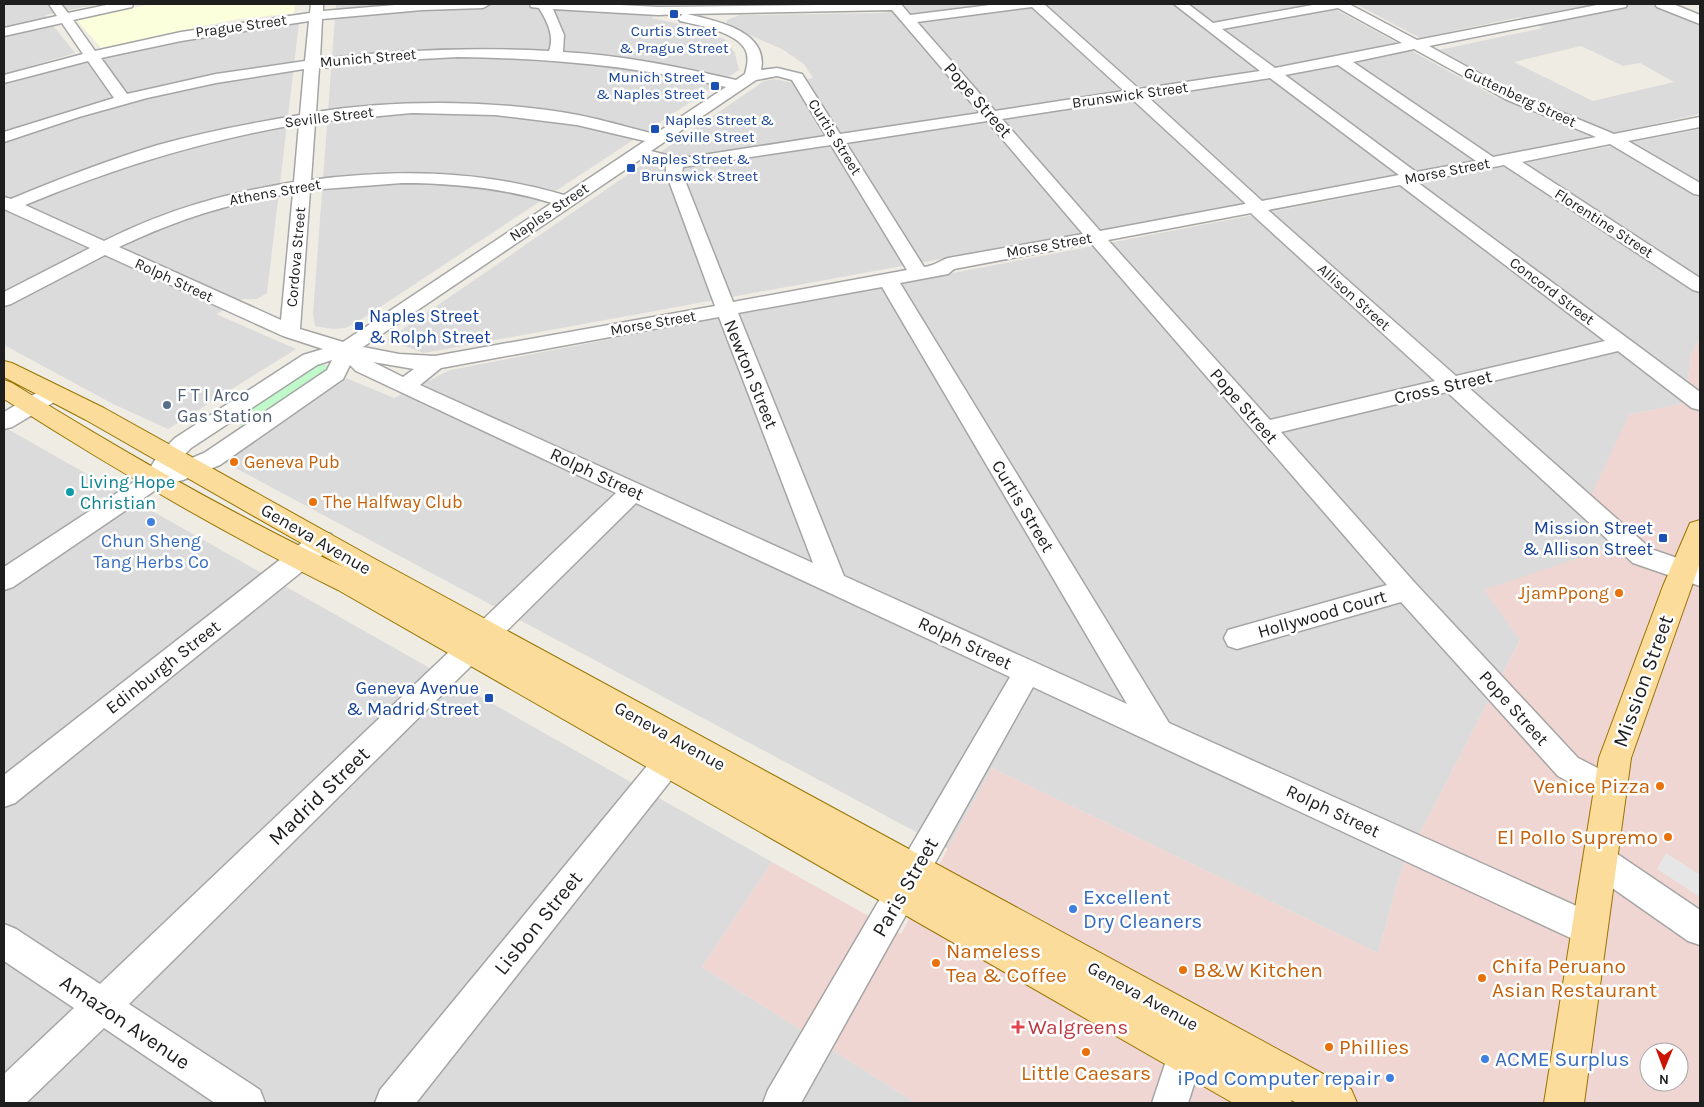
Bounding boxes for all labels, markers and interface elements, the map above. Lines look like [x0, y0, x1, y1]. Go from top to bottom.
marker: Curtis Street & Prague Street [668, 8, 680, 20]
street label: Prague Street [194, 11, 288, 41]
place label: Curtis Street & Prague Street [619, 22, 729, 57]
street label: Munich Street [319, 45, 417, 71]
street label: Pope Street [939, 58, 1017, 143]
street label: Guttenberg Street [1461, 63, 1579, 131]
place label: Munich Street & Naples Street [596, 68, 705, 103]
street label: Brunswick Street [1071, 78, 1190, 112]
marker: Munich Street & Naples Street [709, 80, 721, 92]
street label: Curtis Street [804, 96, 866, 179]
street label: Seville Street [283, 103, 375, 131]
place label: Naples Street & Seville Street [665, 111, 774, 146]
marker: Naples Street & Seville Street [649, 123, 661, 135]
place label: Naples Street & Brunswick Street [641, 150, 758, 185]
street label: Morse Street [1403, 154, 1492, 188]
marker: Naples Street & Brunswick Street [625, 162, 637, 174]
street label: Athens Street [228, 175, 323, 209]
street label: Naples Street [506, 179, 592, 245]
street label: Florentine Street [1551, 184, 1657, 262]
street label: Cordova Street [283, 206, 309, 308]
street label: Morse Street [1005, 229, 1094, 261]
street label: Concord Street [1506, 253, 1598, 329]
street label: Rolph Street [132, 254, 216, 306]
street label: Allison Street [1314, 260, 1394, 334]
place label: Naples Street & Rolph Street [369, 305, 491, 348]
street label: Morse Street [609, 307, 698, 339]
street label: Newton Street [719, 316, 783, 432]
marker: Naples Street & Rolph Street [353, 320, 365, 332]
street label: Pope Street [1205, 364, 1283, 449]
street label: Cross Street [1392, 365, 1494, 409]
place label: F T I Arco Gas Station [177, 384, 273, 427]
marker: F T I Arco Gas Station [161, 399, 173, 411]
street label: Rolph Street [547, 443, 648, 505]
place label: Geneva Pub [244, 451, 340, 473]
marker: Geneva Pub [228, 456, 240, 468]
street label: Curtis Street [987, 456, 1059, 556]
place label: Living Hope Christian [80, 471, 175, 514]
marker: Living Hope Christian [64, 486, 76, 498]
place label: The Halfway Club [323, 491, 463, 513]
marker: The Halfway Club [307, 496, 319, 508]
street label: Geneva Avenue [257, 499, 375, 579]
marker: Chun Sheng Tang Herbs Co [145, 516, 157, 528]
place label: Mission Street & Allison Street [1523, 517, 1653, 560]
place label: Chun Sheng Tang Herbs Co [93, 530, 209, 573]
marker: Mission Street & Allison Street [1657, 532, 1669, 544]
place label: JjamPpong [1518, 582, 1609, 604]
street label: Hollywood Court [1255, 585, 1389, 643]
marker: JjamPpong [1613, 587, 1625, 599]
street label: Mission Street [1608, 611, 1678, 750]
street label: Rolph Street [915, 612, 1016, 674]
street label: Edinburgh Street [101, 615, 225, 719]
street label: Pope Street [1475, 666, 1554, 750]
place label: Geneva Avenue & Madrid Street [346, 677, 479, 720]
marker: Geneva Avenue & Madrid Street [483, 692, 495, 704]
street label: Geneva Avenue [611, 696, 729, 776]
street label: Madrid Street [264, 742, 374, 850]
place label: Venice Pizza [1533, 774, 1650, 798]
street label: Rolph Street [1283, 780, 1384, 842]
marker: Venice Pizza [1654, 780, 1666, 792]
place label: El Pollo Supremo [1497, 825, 1658, 849]
marker: El Pollo Supremo [1662, 831, 1674, 843]
street label: Paris Street [867, 833, 943, 941]
street label: Lisbon Street [489, 866, 587, 980]
place label: Excellent Dry Cleaners [1083, 885, 1202, 933]
marker: Excellent Dry Cleaners [1067, 903, 1079, 915]
place label: Nameless Tea & Coffee [946, 939, 1067, 987]
place label: Chifa Peruano Asian Restaurant [1492, 954, 1657, 1002]
street label: Geneva Avenue [1084, 956, 1202, 1036]
marker: Nameless Tea & Coffee [930, 957, 942, 969]
place label: B&W Kitchen [1193, 958, 1323, 982]
marker: B&W Kitchen [1177, 964, 1189, 976]
street label: Amazon Avenue [55, 970, 195, 1074]
marker: Chifa Peruano Asian Restaurant [1476, 972, 1488, 984]
place label: Walgreens [1028, 1015, 1128, 1039]
marker: Walgreens [1012, 1021, 1024, 1033]
place label: Phillies [1339, 1035, 1409, 1059]
marker: Phillies [1323, 1041, 1335, 1053]
north arrow [1639, 1042, 1689, 1092]
marker: Little Caesars [1080, 1046, 1092, 1058]
place label: ACME Surplus [1495, 1047, 1629, 1071]
marker: ACME Surplus [1479, 1053, 1491, 1065]
place label: Little Caesars [1021, 1061, 1151, 1085]
place label: iPod Computer repair [1177, 1066, 1380, 1090]
text: N [1659, 1071, 1669, 1088]
marker: iPod Computer repair [1384, 1072, 1396, 1084]

